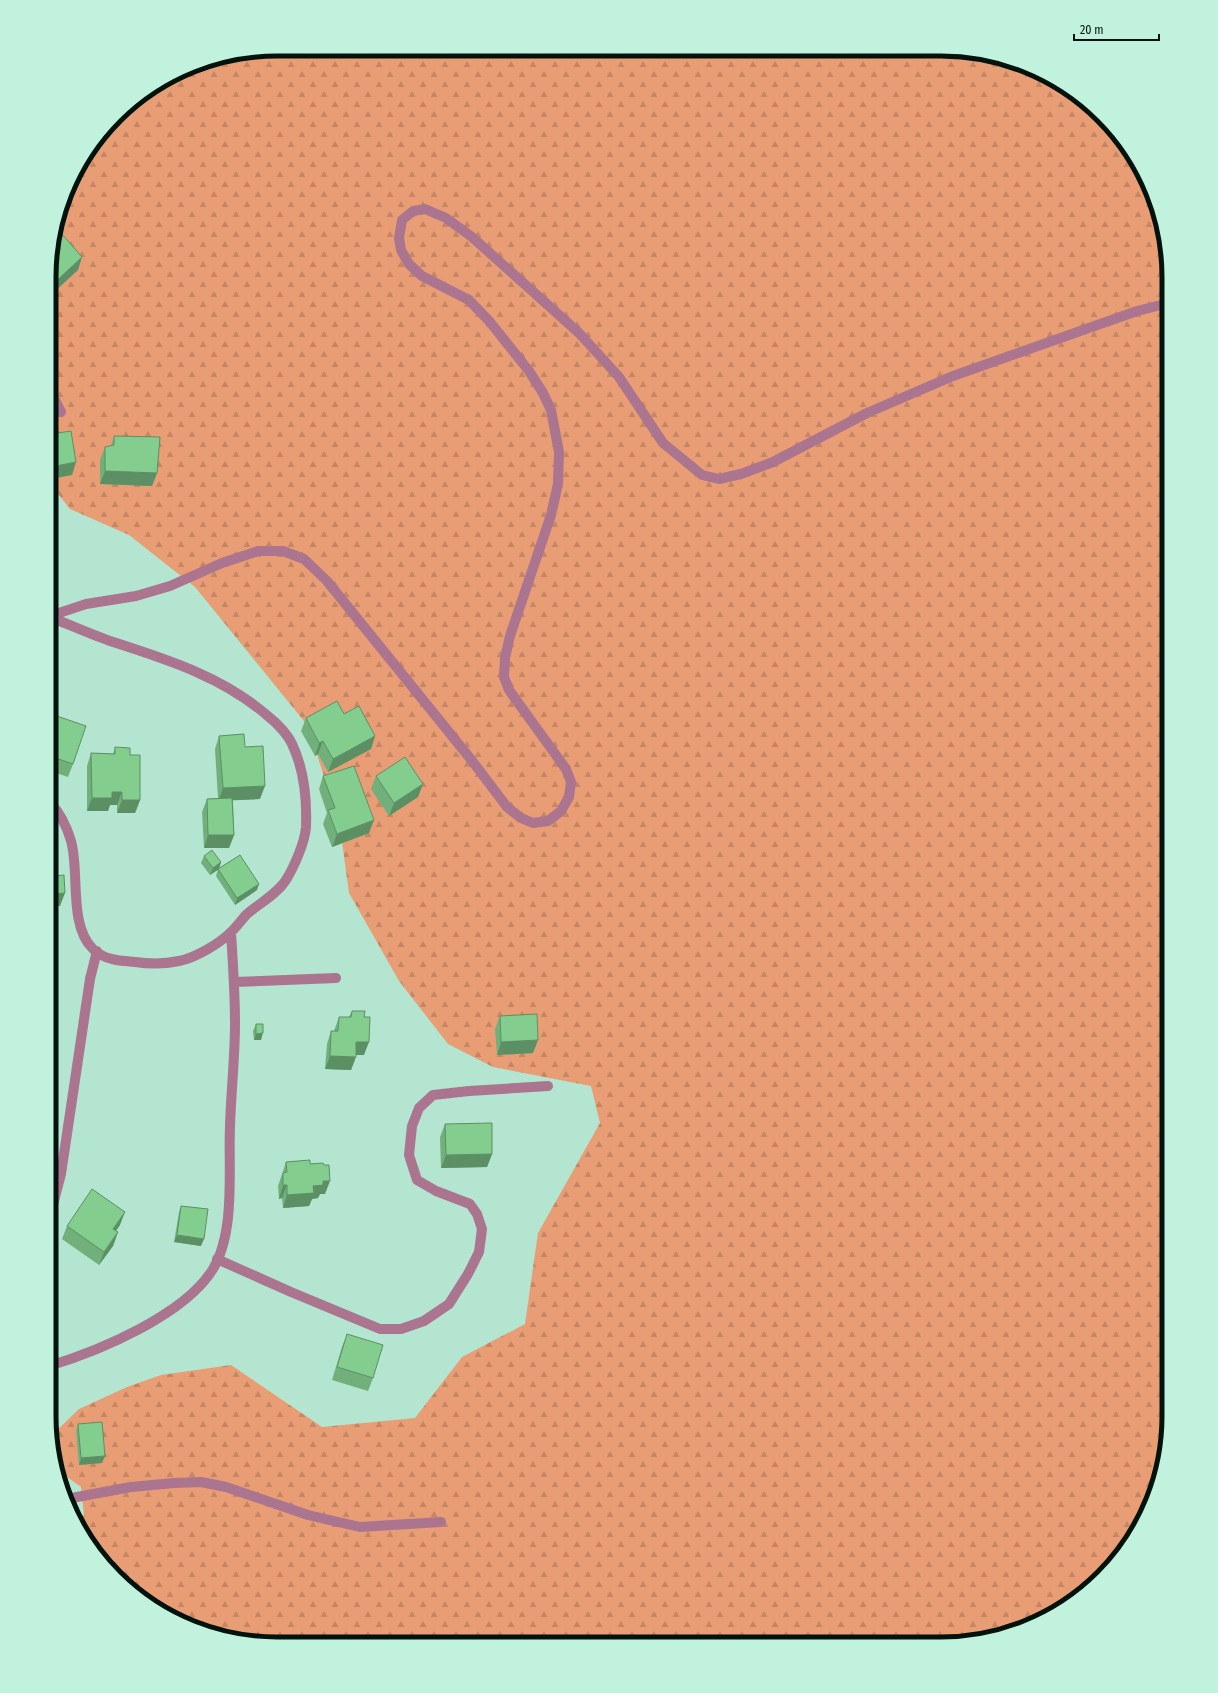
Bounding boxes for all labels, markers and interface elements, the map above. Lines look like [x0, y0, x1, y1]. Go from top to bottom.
scale bar [1074, 16, 1159, 42]
text: 20 m [1080, 23, 1104, 37]

